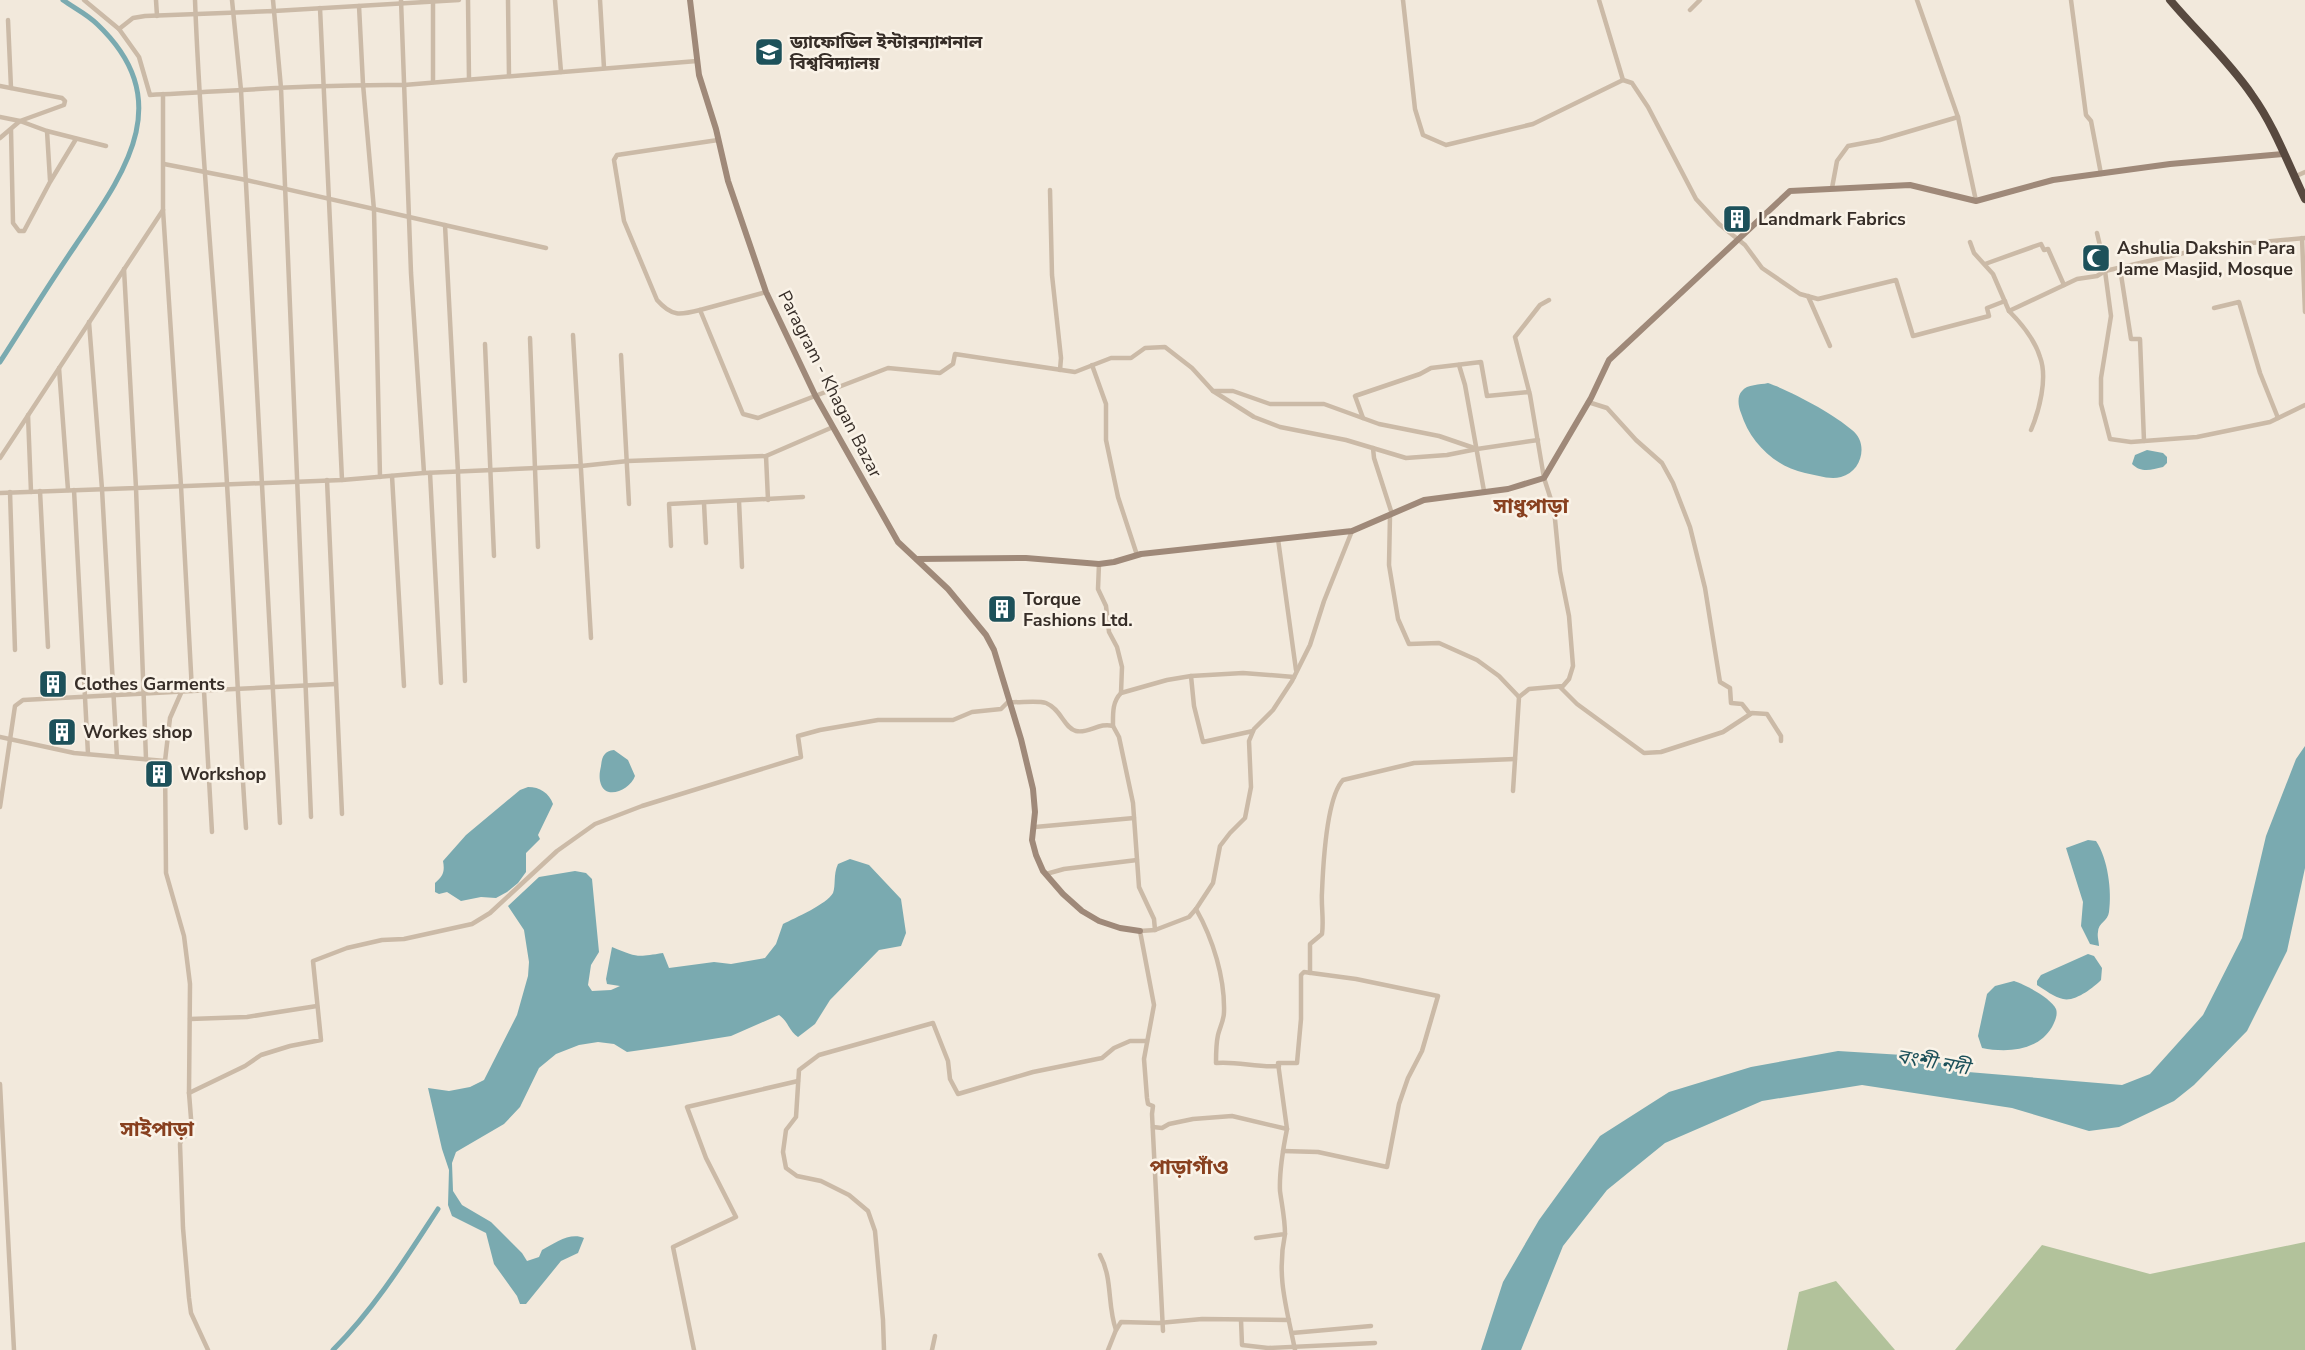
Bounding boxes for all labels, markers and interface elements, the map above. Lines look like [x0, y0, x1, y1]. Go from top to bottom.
place label: ড্যাফোডিল ইন্টারন্যাশনাল বিশ্ববিদ্যালয় [789, 30, 983, 75]
school or university icon: ড্যাফোডিল ইন্টারন্যাশনাল বিশ্ববিদ্যালয় [753, 36, 785, 68]
building icon: Landmark Fabrics [1721, 203, 1753, 235]
place label: Landmark Fabrics [1758, 207, 1906, 231]
place label: Ashulia Dakshin Para Jame Masjid, Mosque [2116, 236, 2295, 281]
mosque icon: Ashulia Dakshin Para Jame Masjid, Mosque [2080, 242, 2112, 274]
street label: Paragram - Khagan Bazar [772, 286, 888, 482]
district label: সাধুপাড়া [1493, 492, 1569, 520]
place label: Torque Fashions Ltd. [1023, 587, 1133, 632]
building icon: Torque Fashions Ltd. [986, 593, 1018, 625]
building icon: Clothes Garments [37, 668, 69, 700]
place label: Clothes Garments [74, 672, 225, 696]
building icon: Workes shop [46, 716, 78, 748]
place label: Workes shop [83, 720, 193, 744]
building icon: Workshop [143, 758, 175, 790]
place label: Workshop [180, 762, 267, 786]
water label: বংশী নদী [1895, 1042, 1975, 1082]
district label: সাইপাড়া [119, 1115, 195, 1143]
district label: পাড়াগাঁও [1149, 1153, 1229, 1181]

